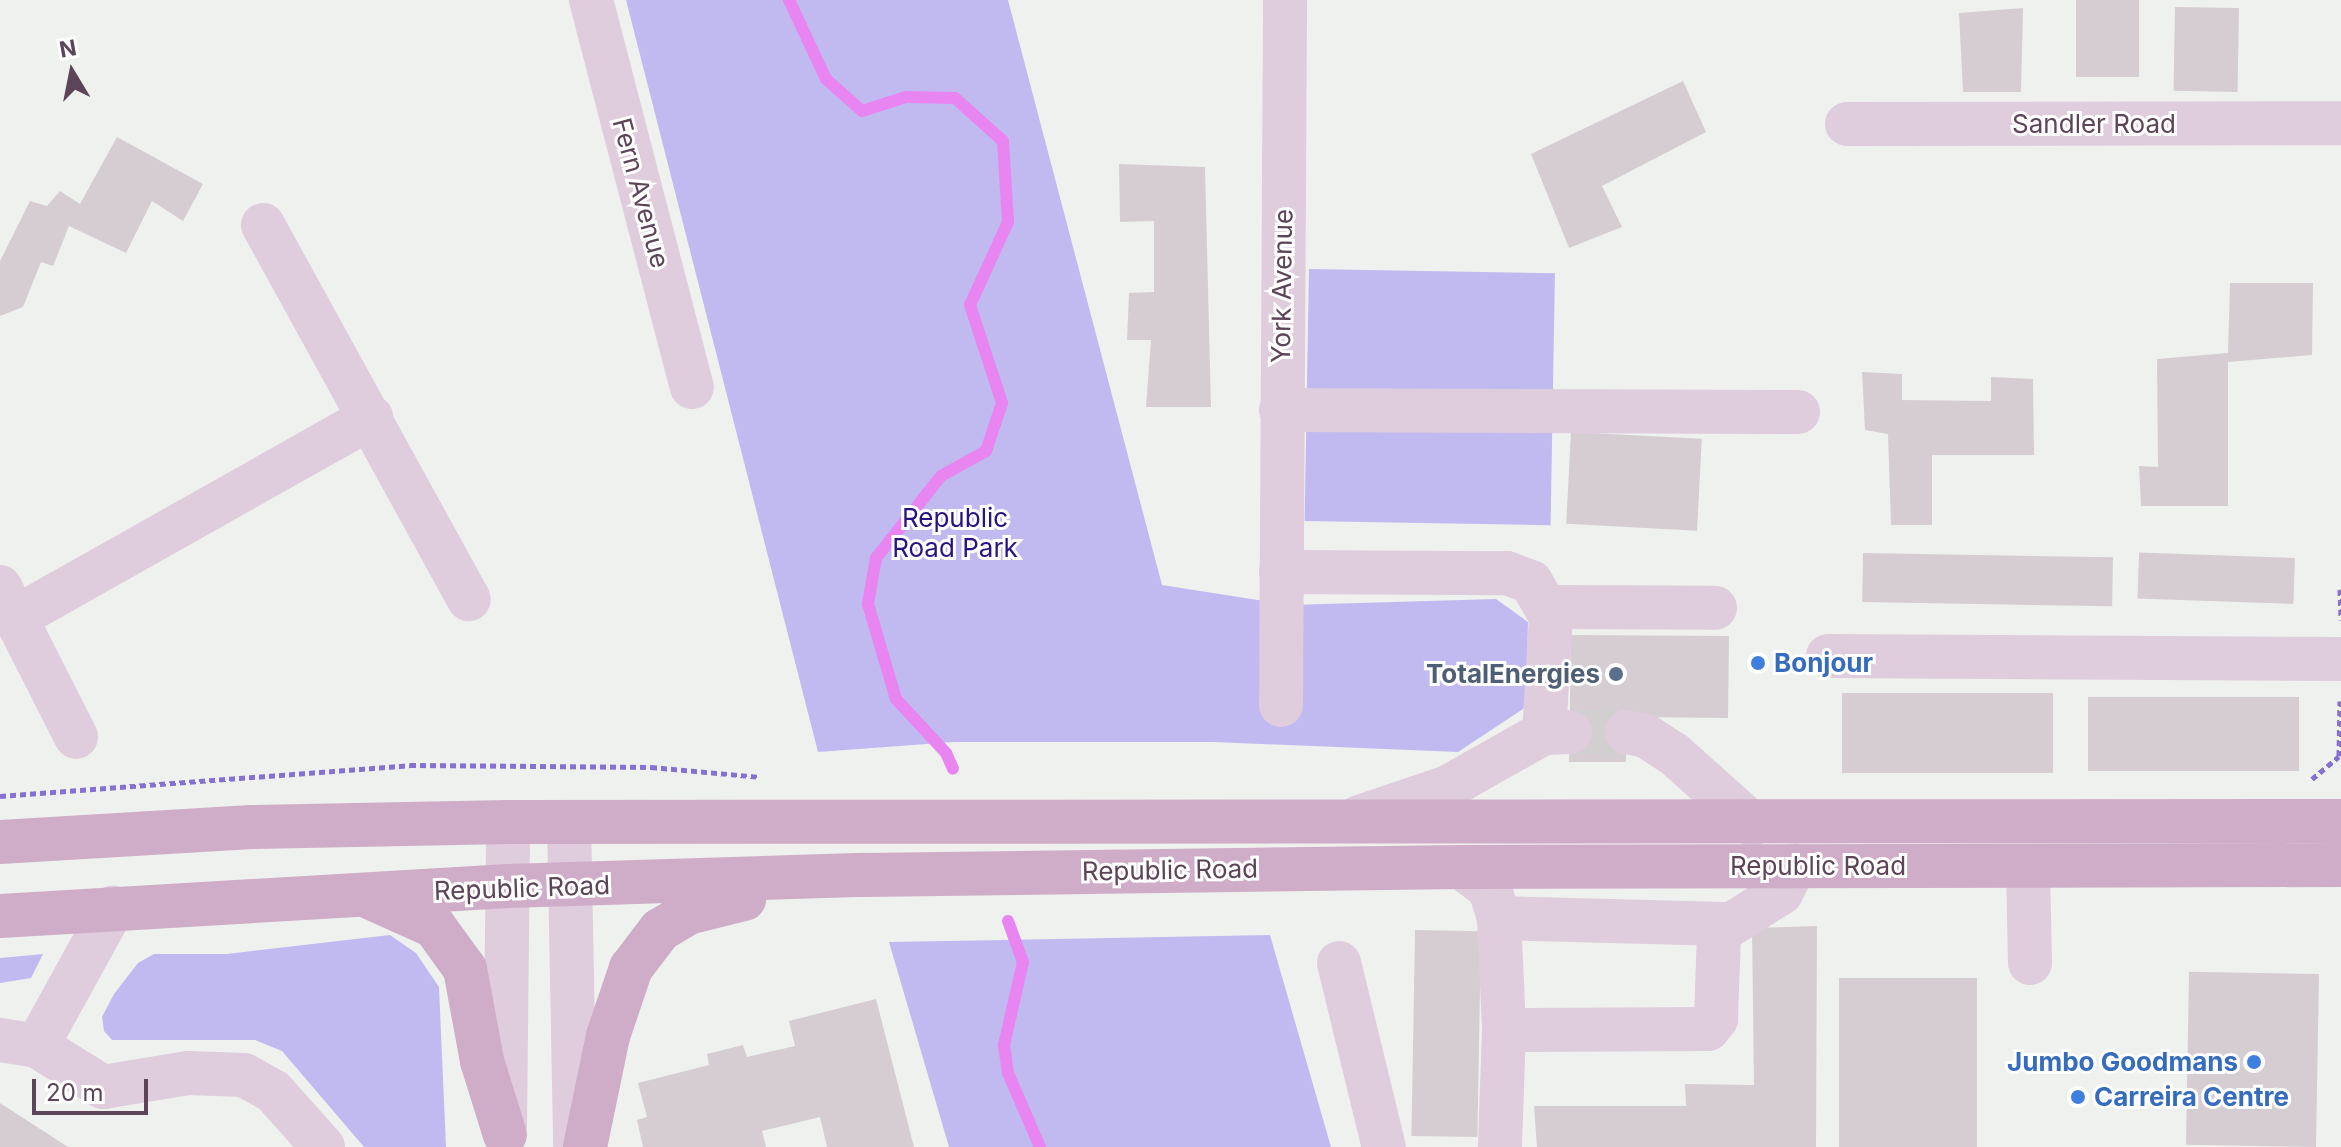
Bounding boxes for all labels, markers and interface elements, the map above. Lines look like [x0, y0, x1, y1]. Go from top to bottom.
north arrow [32, 32, 112, 112]
text: N [57, 34, 78, 63]
street label: Sandler Road [2012, 108, 2176, 140]
street label: Fern Avenue [606, 115, 676, 271]
street label: York Avenue [1265, 209, 1299, 363]
park label: Republic Road Park [892, 502, 1018, 564]
place label: Bonjour [1774, 647, 1873, 679]
marker: Bonjour [1749, 654, 1767, 672]
place label: TotalEnergies [1426, 658, 1600, 690]
marker: TotalEnergies [1607, 665, 1625, 683]
street label: Republic Road [1730, 850, 1906, 882]
street label: Republic Road [1082, 853, 1258, 887]
street label: Republic Road [433, 869, 611, 907]
place label: Jumbo Goodmans [2007, 1046, 2238, 1078]
marker: Jumbo Goodmans [2245, 1053, 2263, 1071]
scale bar [36, 1063, 152, 1113]
text: 20 m [46, 1078, 104, 1107]
place label: Carreira Centre [2094, 1081, 2289, 1113]
marker: Carreira Centre [2069, 1088, 2087, 1106]

